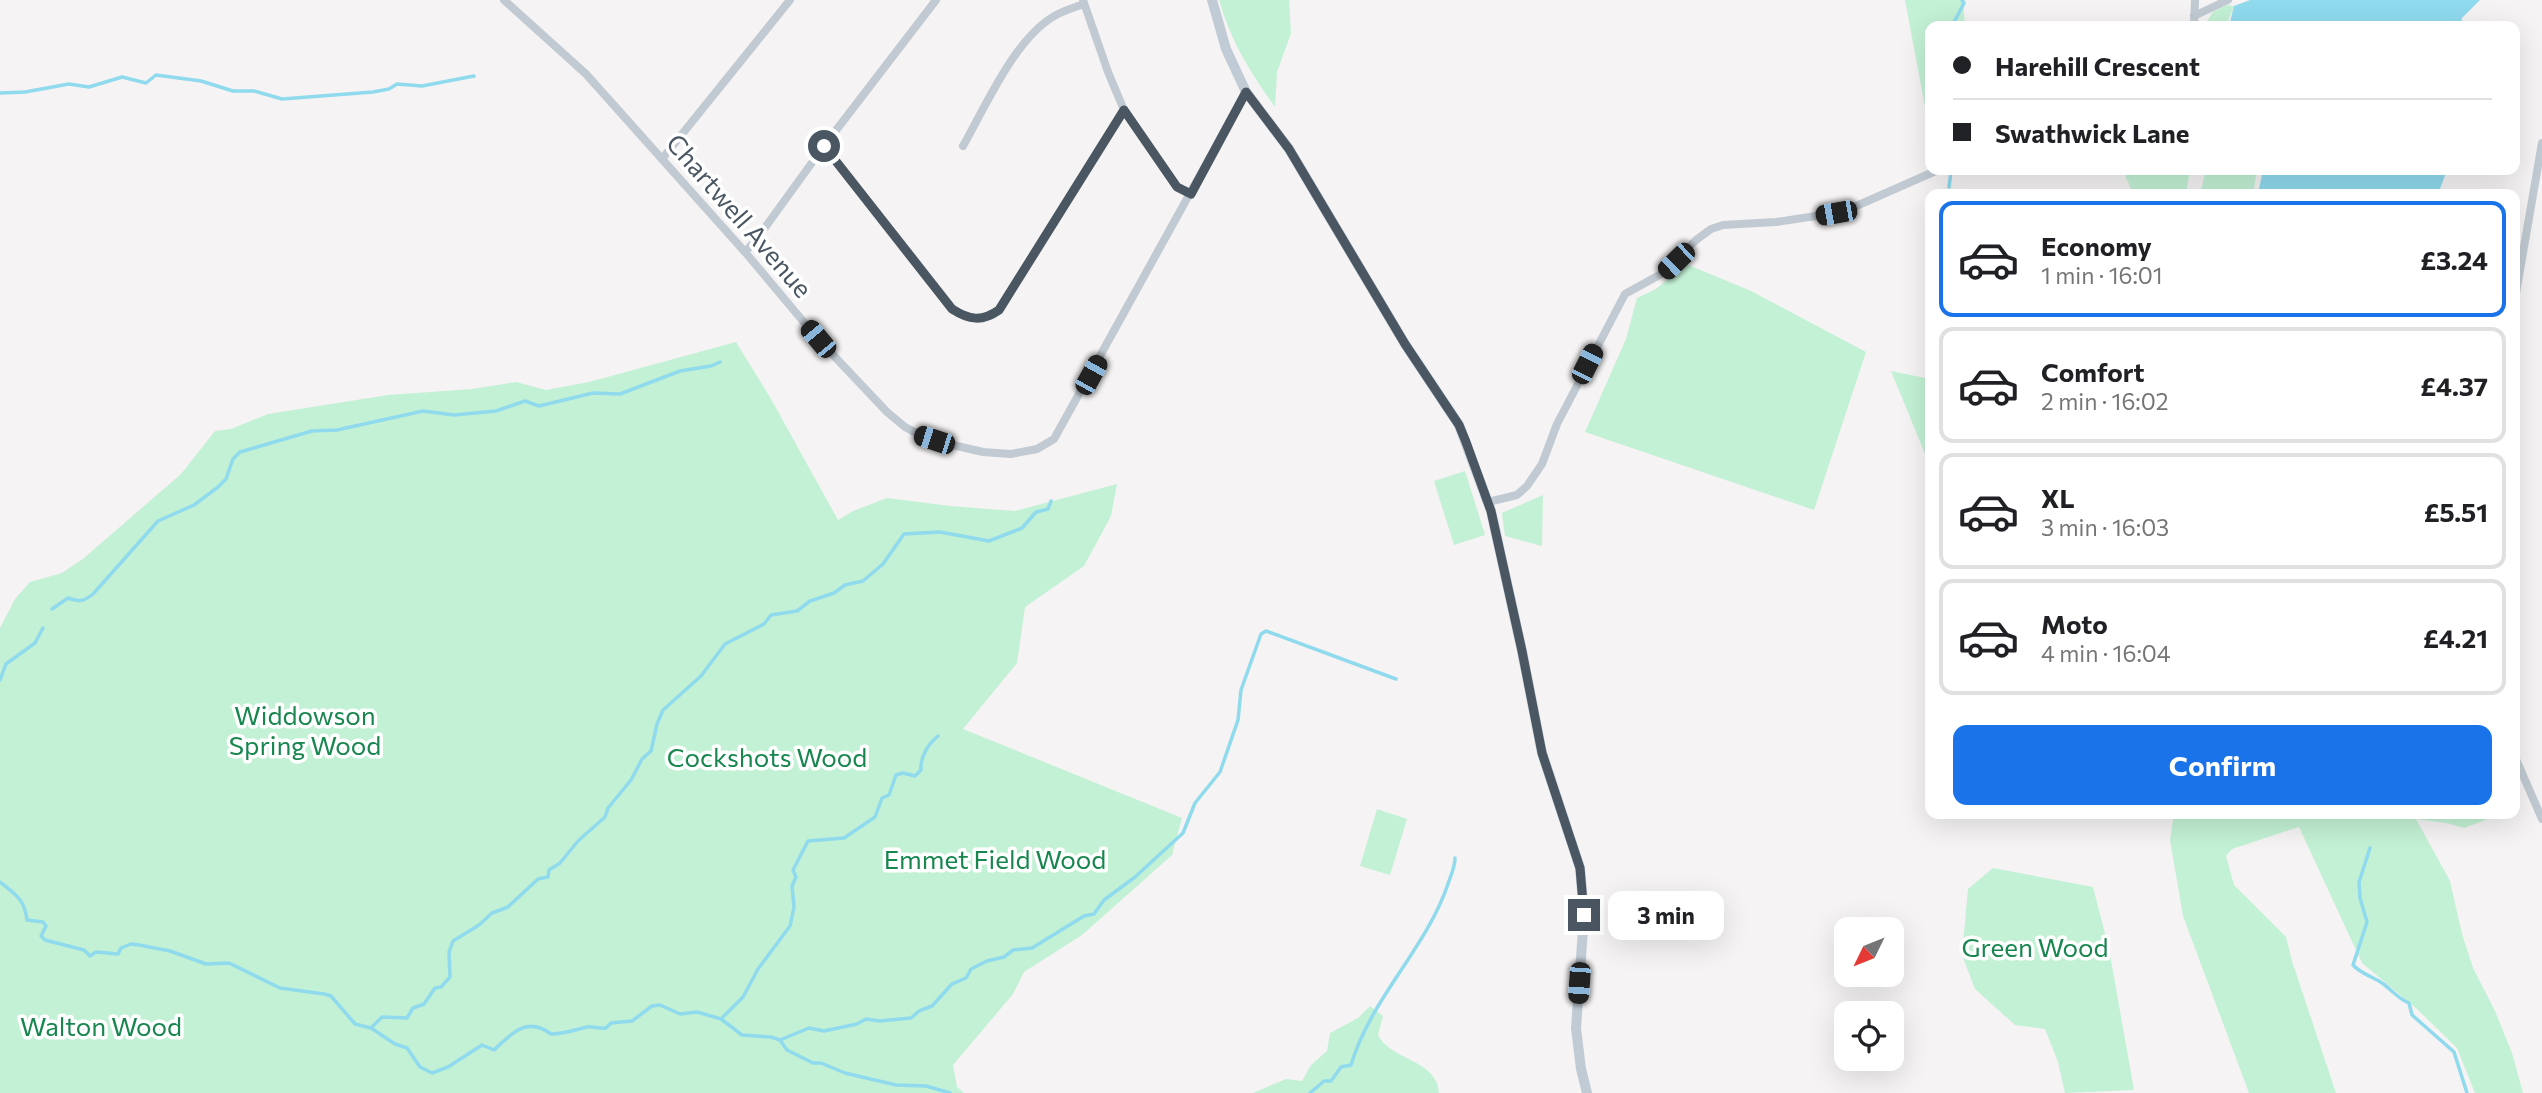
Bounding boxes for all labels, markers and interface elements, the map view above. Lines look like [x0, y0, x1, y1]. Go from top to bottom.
text: Harehill Crescent [1995, 50, 2200, 81]
text: Swathwick Lane [1995, 117, 2190, 148]
street label: Chartwell Avenue [661, 127, 819, 303]
route start [808, 130, 840, 162]
car [1814, 199, 1859, 227]
icon: car [1957, 228, 2020, 291]
text: Economy [2041, 230, 2152, 261]
car [1654, 239, 1699, 283]
text: £3.24 [2420, 244, 2488, 275]
text: 1 min · 16:01 [2041, 261, 2163, 289]
car [797, 316, 840, 362]
car [1569, 341, 1606, 387]
car [1072, 352, 1111, 398]
icon: car [1957, 354, 2020, 417]
text: Comfort [2041, 356, 2144, 387]
text: £4.37 [2420, 370, 2488, 401]
text: 2 min · 16:02 [2041, 387, 2168, 415]
car [911, 424, 958, 456]
icon: car [1957, 480, 2020, 543]
text: XL [2041, 482, 2075, 513]
text: £5.51 [2424, 496, 2488, 527]
text: 3 min · 16:03 [2041, 513, 2169, 541]
icon: car [1957, 606, 2020, 669]
text: Moto [2041, 608, 2108, 639]
text: £4.21 [2423, 622, 2488, 653]
text: 4 min · 16:04 [2041, 639, 2171, 667]
park label: Widdowson Spring Wood [229, 699, 381, 760]
button: Confirm [1953, 725, 2492, 805]
park label: Cockshots Wood [667, 741, 867, 772]
park label: Emmet Field Wood [884, 843, 1106, 874]
callout: 3 min [1608, 890, 1724, 940]
route end [1568, 899, 1600, 931]
text: 3 min [1637, 901, 1695, 929]
north arrow [1834, 917, 1904, 987]
map controls [1834, 917, 1904, 1071]
park label: Green Wood [1961, 931, 2109, 962]
car [1568, 961, 1591, 1005]
button: locate [1834, 1001, 1904, 1071]
park label: Walton Wood [20, 1010, 182, 1041]

